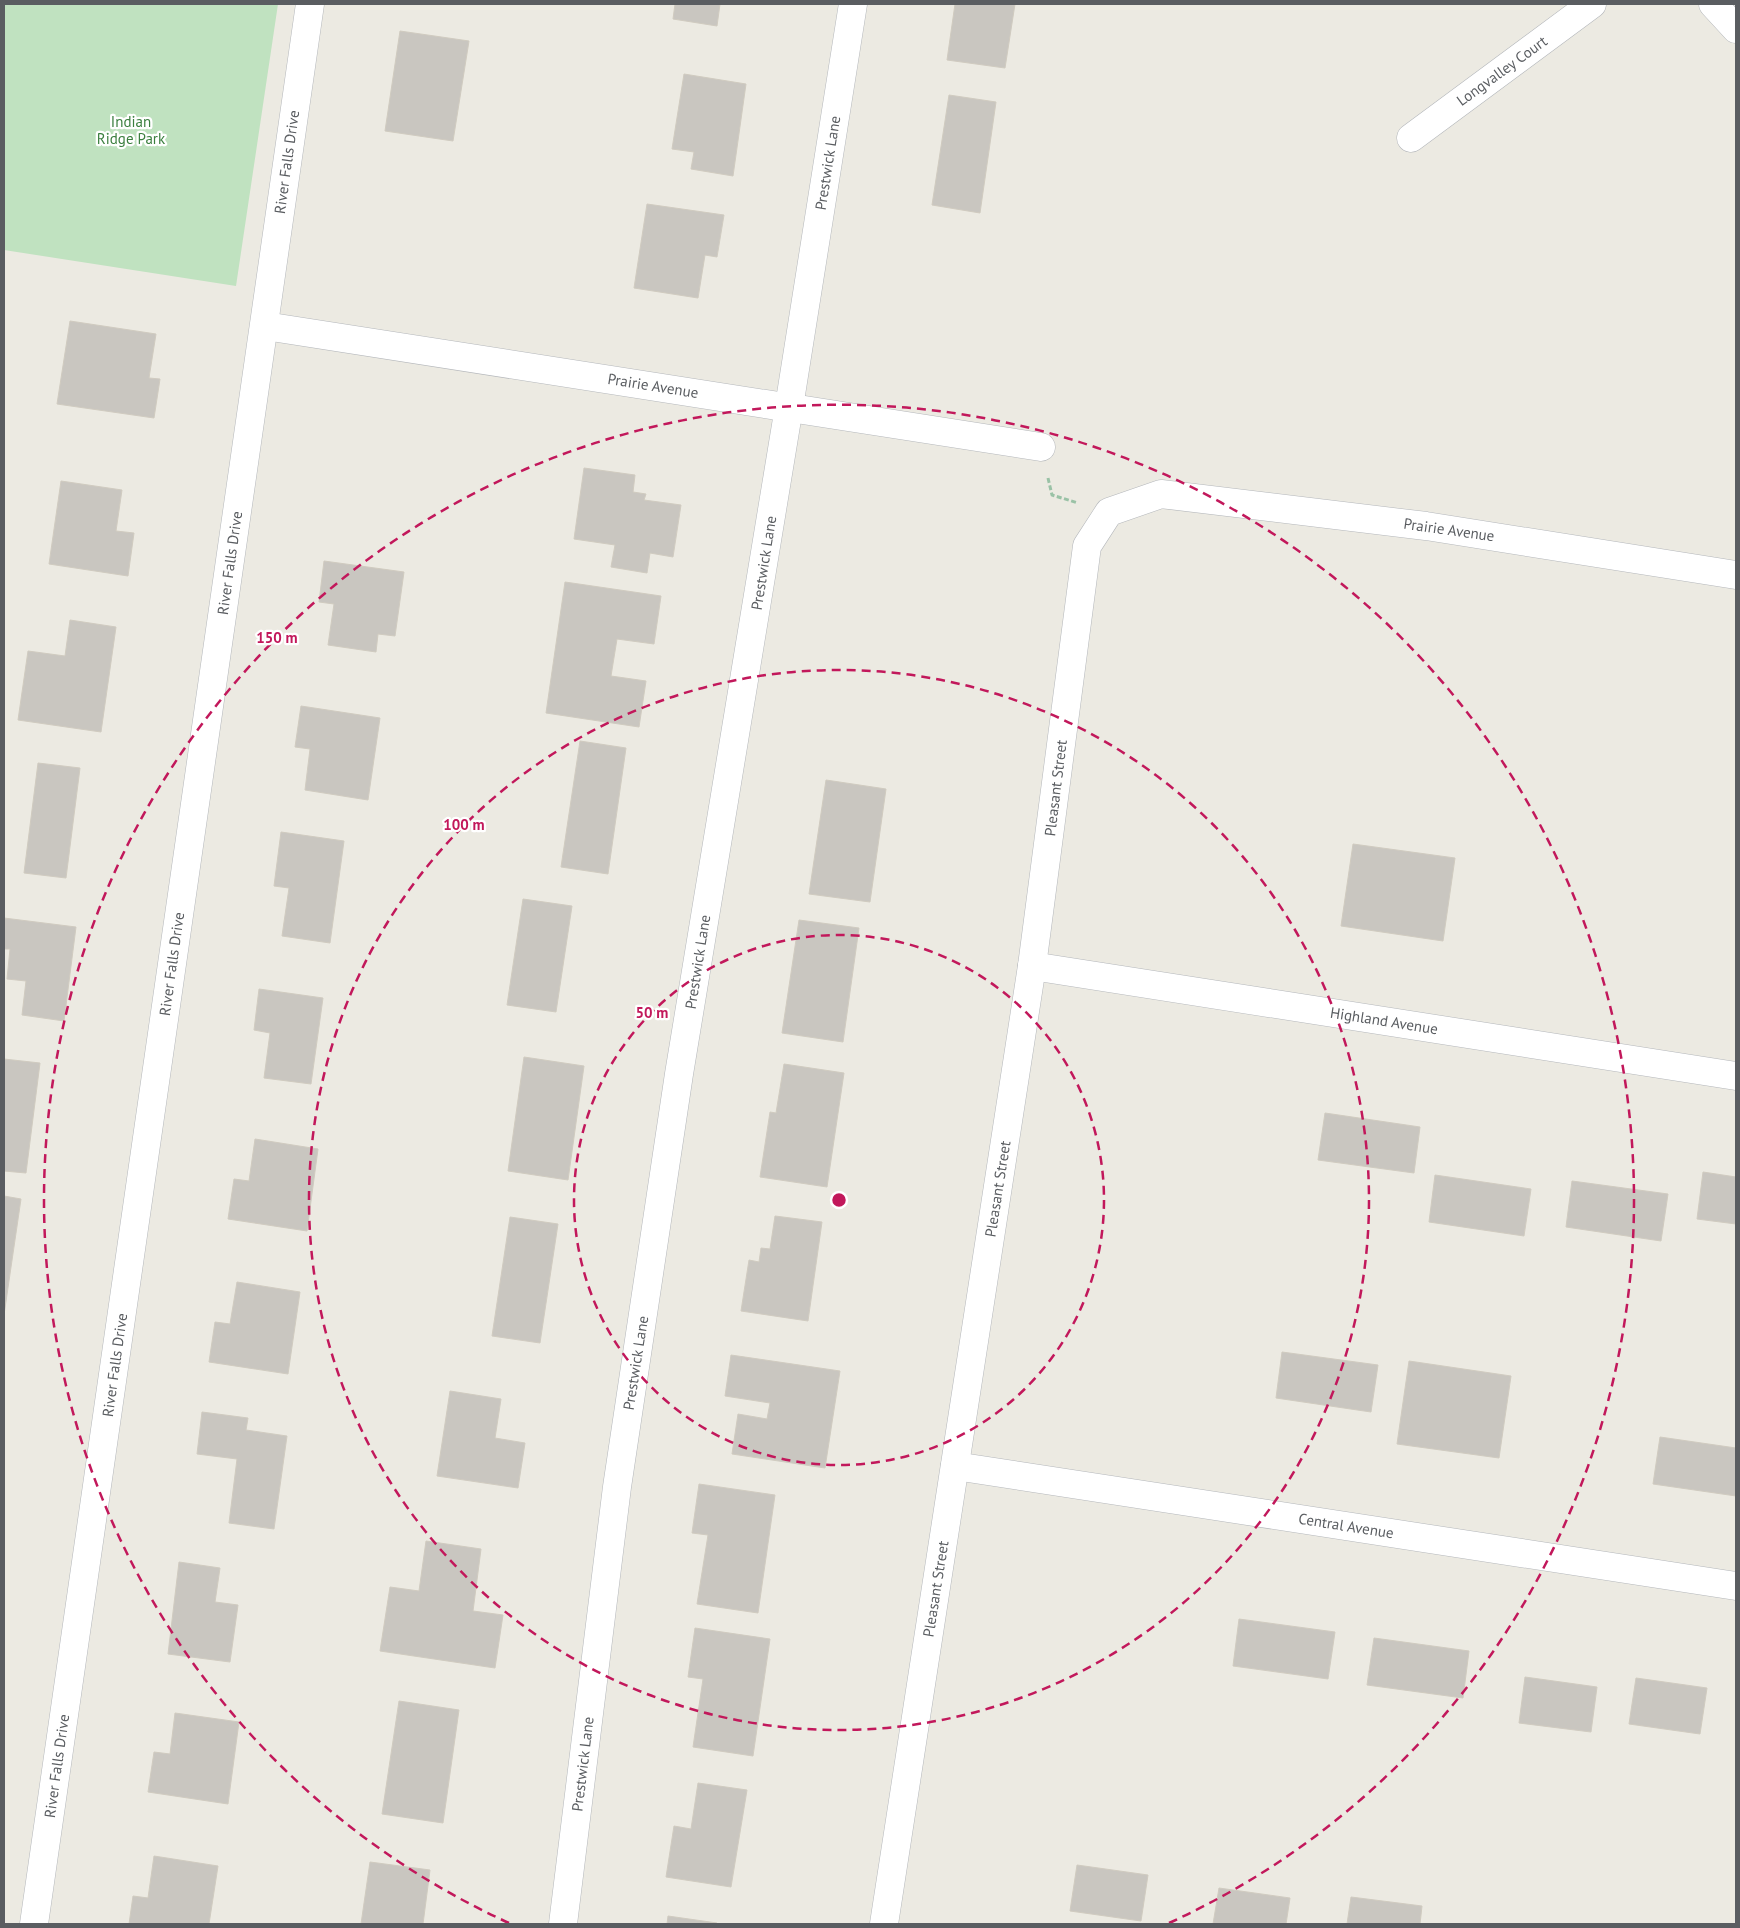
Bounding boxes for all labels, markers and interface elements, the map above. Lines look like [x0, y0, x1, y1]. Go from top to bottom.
street label: Longvalley Court [1453, 31, 1551, 110]
street label: River Falls Drive [270, 109, 303, 215]
park label: Indian Ridge Park [97, 112, 166, 148]
street label: Prestwick Lane [811, 114, 844, 211]
street label: Prairie Avenue [606, 369, 700, 402]
street label: River Falls Drive [213, 510, 246, 616]
street label: Prestwick Lane [747, 514, 780, 611]
street label: Prairie Avenue [1402, 514, 1496, 545]
text: 150 m [256, 628, 298, 647]
street label: Pleasant Street [1040, 739, 1071, 837]
text: 100 m [443, 815, 485, 834]
street label: River Falls Drive [155, 911, 188, 1017]
street label: Prestwick Lane [681, 913, 714, 1010]
text: 50 m [636, 1003, 668, 1022]
street label: Highland Avenue [1329, 1003, 1439, 1038]
street label: Pleasant Street [981, 1139, 1014, 1238]
centre of rings [830, 1191, 848, 1209]
street label: River Falls Drive [98, 1312, 131, 1418]
street label: Prestwick Lane [619, 1314, 652, 1411]
street label: Central Avenue [1297, 1509, 1395, 1542]
street label: Pleasant Street [919, 1539, 952, 1638]
street label: River Falls Drive [40, 1713, 73, 1819]
street label: Prestwick Lane [567, 1716, 598, 1812]

